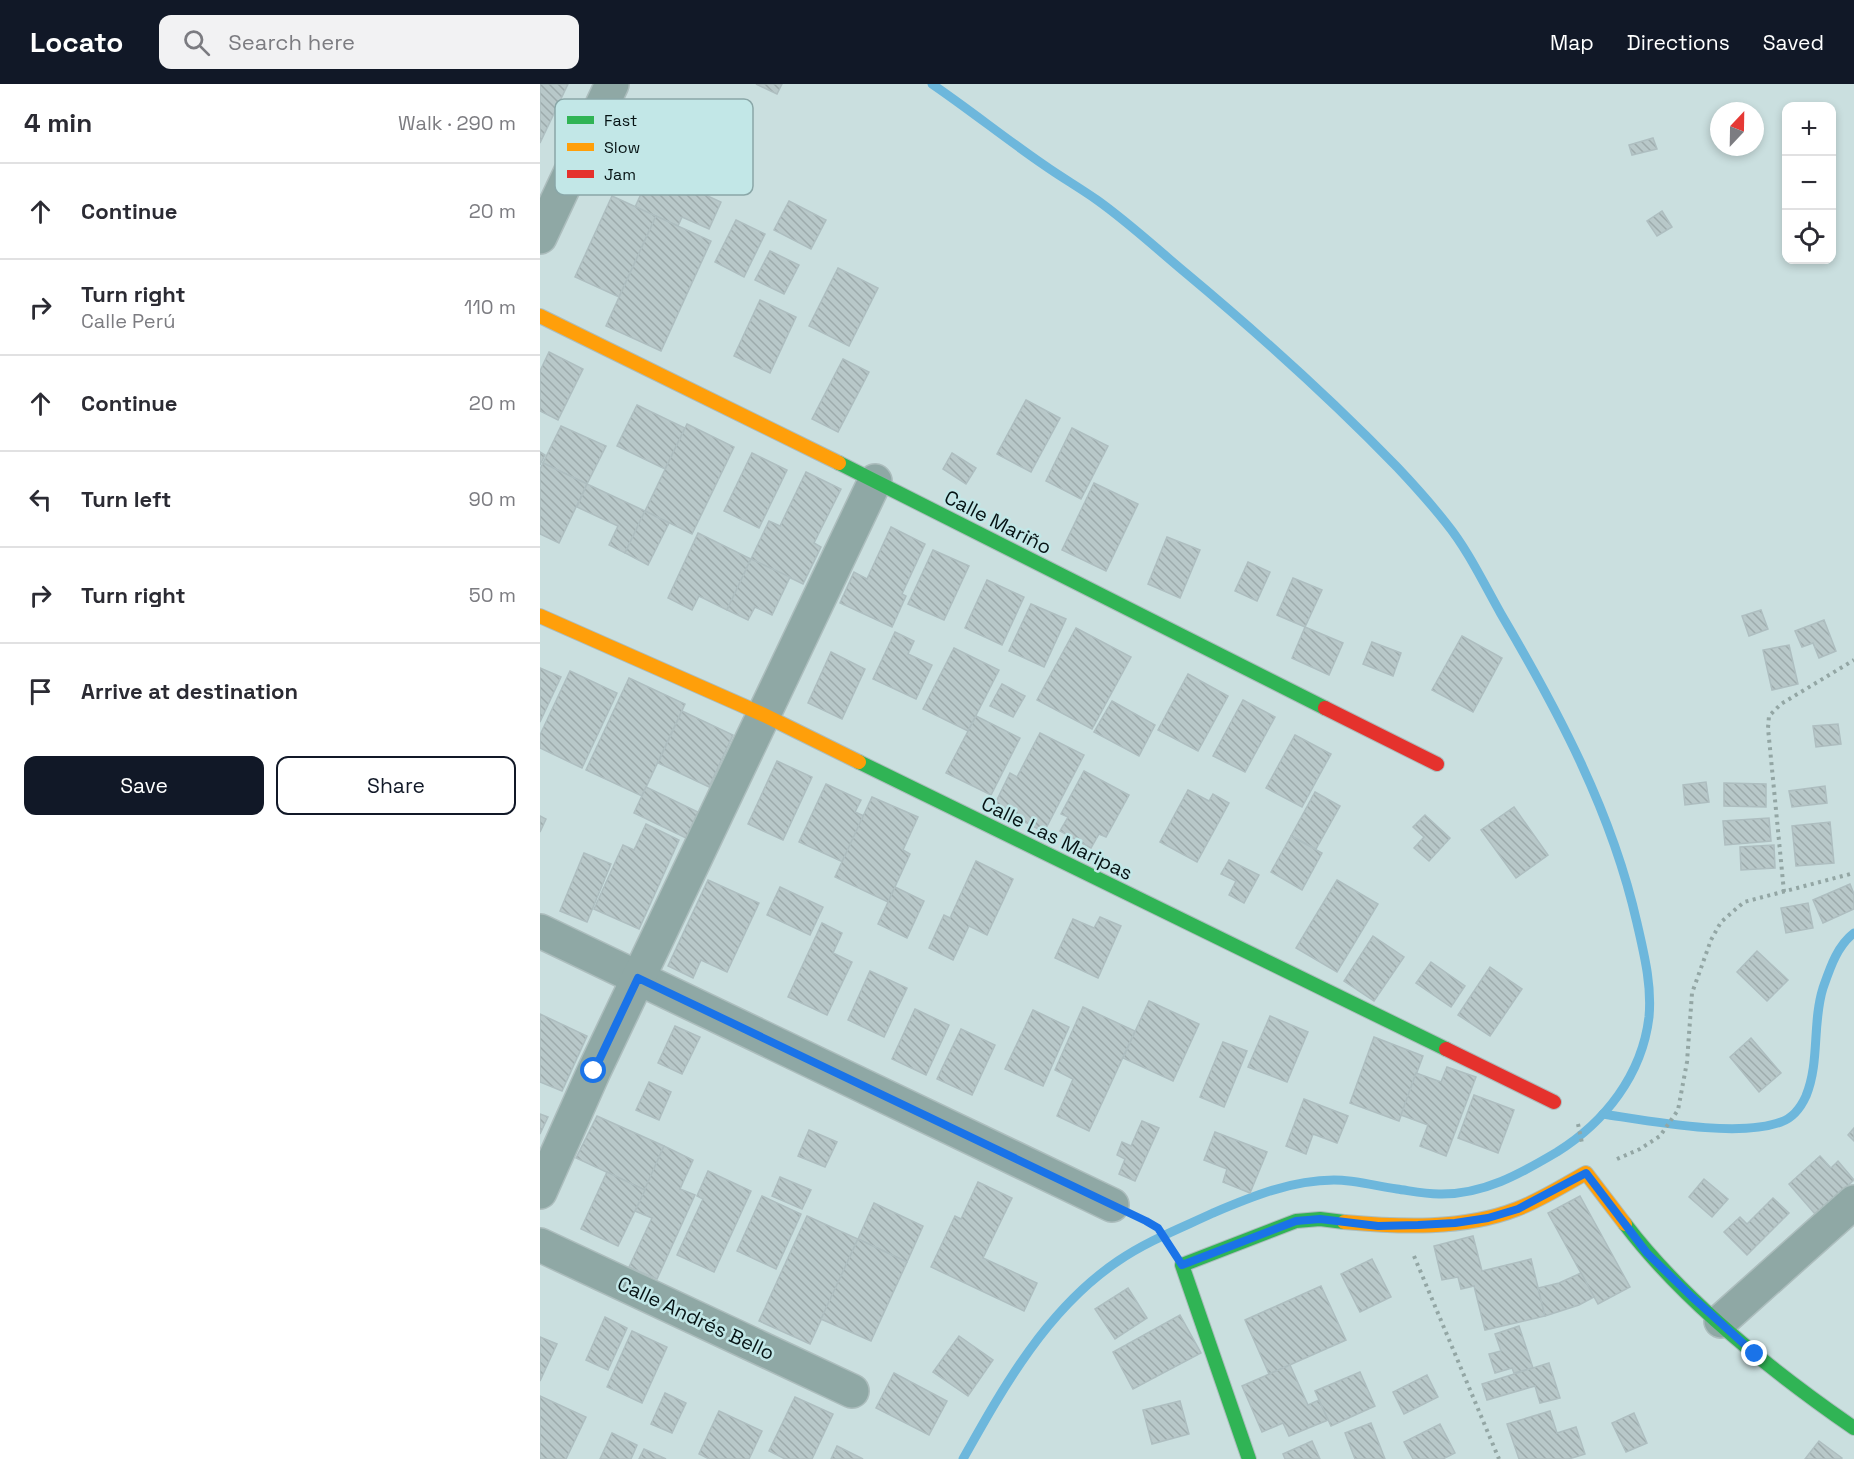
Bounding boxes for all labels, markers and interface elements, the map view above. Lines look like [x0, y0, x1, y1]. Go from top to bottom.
search box [159, 15, 579, 69]
text: Locato [30, 24, 123, 60]
icon: search [180, 26, 213, 59]
text: Search here [228, 28, 355, 56]
text: Map [1550, 29, 1594, 56]
text: Directions [1627, 29, 1730, 56]
text: Saved [1763, 29, 1824, 56]
legend [555, 99, 753, 195]
north arrow [1710, 102, 1764, 156]
map controls [1782, 102, 1836, 264]
button: + [1782, 102, 1836, 156]
text: 4 min [24, 106, 92, 140]
text: Walk · 290 m [398, 110, 516, 136]
text: Fast [604, 110, 637, 131]
text: Slow [604, 137, 640, 158]
button: − [1782, 156, 1836, 210]
text: Jam [604, 164, 636, 185]
icon: ahead [24, 195, 57, 228]
text: Continue [81, 197, 177, 225]
text: 20 m [469, 198, 516, 224]
button: locate [1782, 210, 1836, 264]
text: Turn right [81, 280, 186, 308]
icon: right [24, 291, 57, 324]
text: 110 m [464, 294, 516, 320]
text: Calle Perú [81, 308, 175, 334]
icon: ahead [24, 387, 57, 420]
text: Continue [81, 389, 177, 417]
text: 20 m [469, 390, 516, 416]
icon: left [24, 483, 57, 516]
street label: Calle Mariño [940, 484, 1056, 560]
text: Turn left [81, 485, 171, 513]
text: 90 m [469, 486, 516, 512]
icon: right [24, 579, 57, 612]
text: Turn right [81, 581, 186, 609]
text: 50 m [469, 582, 516, 608]
icon: arrive [24, 675, 57, 708]
text: Arrive at destination [81, 677, 298, 705]
button: Save [24, 756, 264, 815]
button: Share [276, 756, 516, 815]
street label: Calle Las Maripas [977, 790, 1137, 886]
route start [580, 1057, 606, 1083]
street label: Calle Andrés Bello [613, 1270, 779, 1366]
route end [1741, 1340, 1767, 1366]

